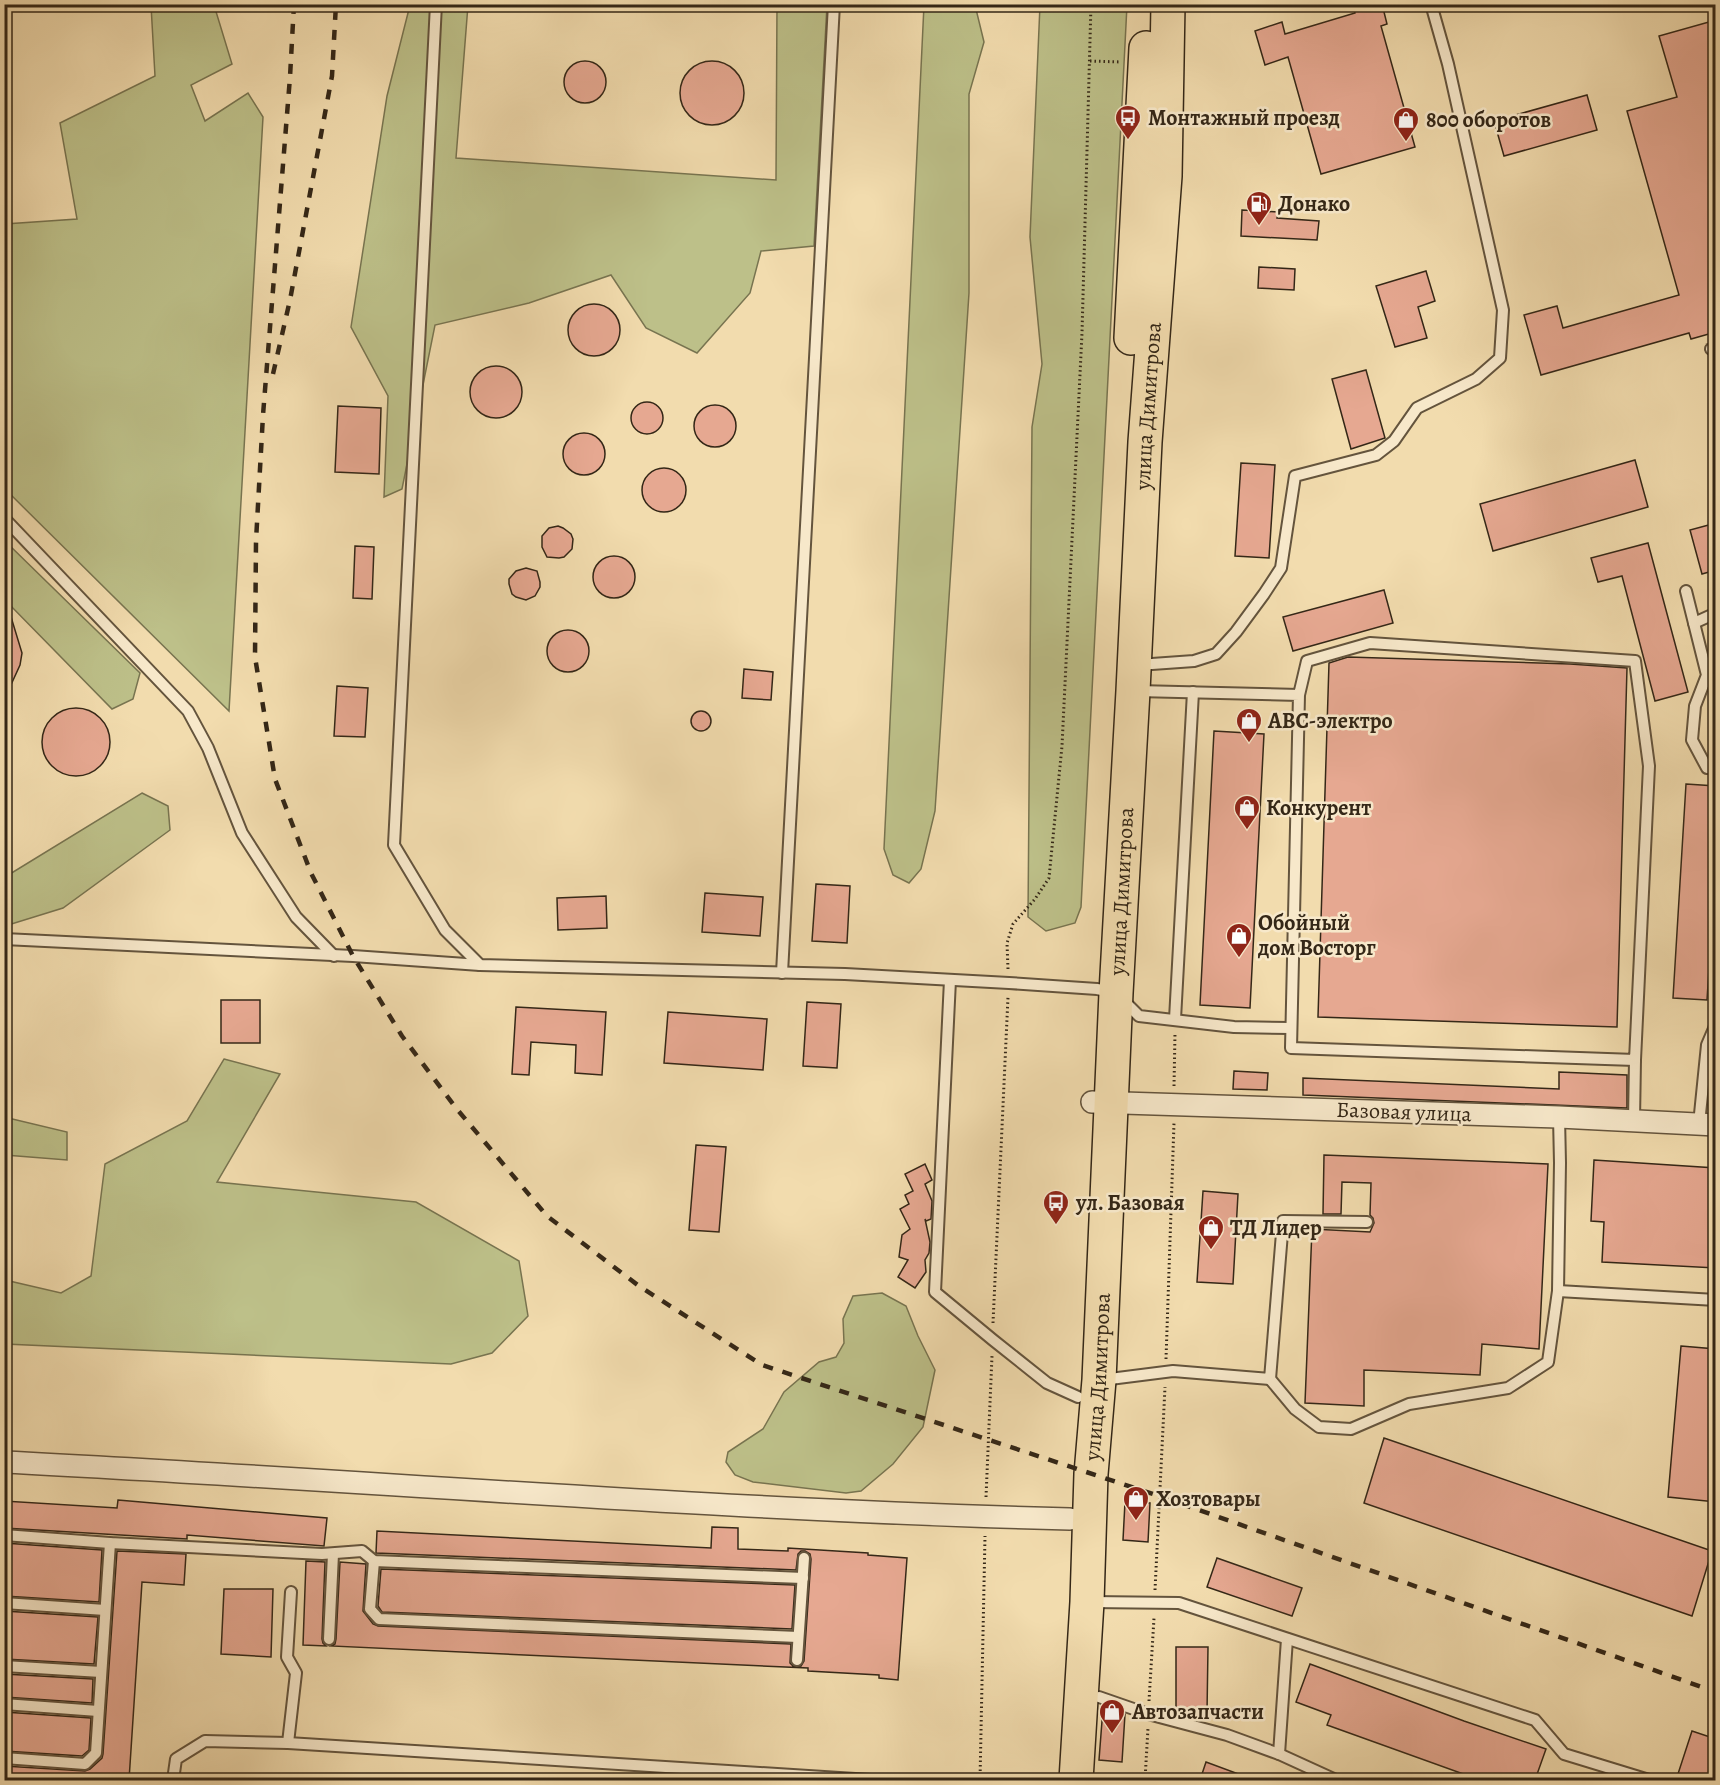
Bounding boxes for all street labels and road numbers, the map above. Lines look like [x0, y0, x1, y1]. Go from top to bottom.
street label: улица Димитрова [1128, 320, 1169, 492]
street label: улица Димитрова [1102, 806, 1141, 977]
street label: Базовая улица [1336, 1095, 1473, 1129]
street label: улица Димитрова [1077, 1291, 1118, 1463]

